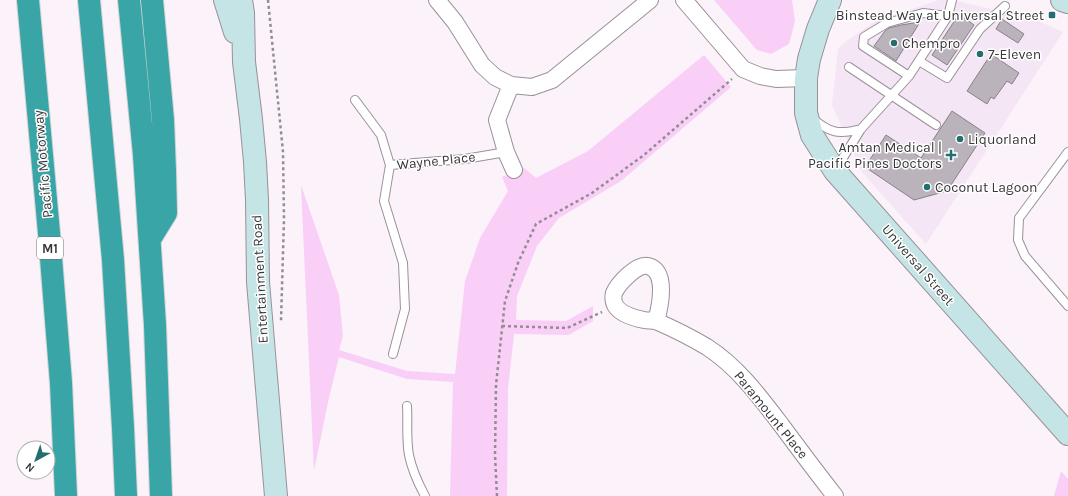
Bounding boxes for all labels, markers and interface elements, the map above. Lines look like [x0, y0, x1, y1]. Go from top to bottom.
place label: Binstead Way at Universal Street [836, 7, 1044, 24]
marker: Binstead Way at Universal Street [1047, 10, 1057, 20]
place label: Chempro [902, 35, 960, 52]
marker: Chempro [889, 38, 899, 48]
place label: 7-Eleven [988, 46, 1041, 63]
marker: 7-Eleven [975, 49, 985, 59]
street label: Pacific Motorway [30, 109, 56, 219]
place label: Liquorland [968, 131, 1036, 148]
marker: Liquorland [955, 134, 965, 144]
place label: Amtan Medical | Pacific Pines Doctors [808, 139, 942, 172]
street label: Wayne Place [396, 148, 476, 174]
marker: Amtan Medical | Pacific Pines Doctors [945, 149, 957, 161]
place label: Coconut Lagoon [935, 179, 1038, 196]
marker: Coconut Lagoon [922, 182, 932, 192]
street label: Entertainment Road [248, 214, 272, 344]
street label: Universal Street [878, 221, 958, 309]
road number: M1 [37, 237, 63, 259]
street label: Paramount Place [730, 368, 812, 462]
north arrow [16, 440, 56, 480]
text: N [23, 460, 37, 475]

